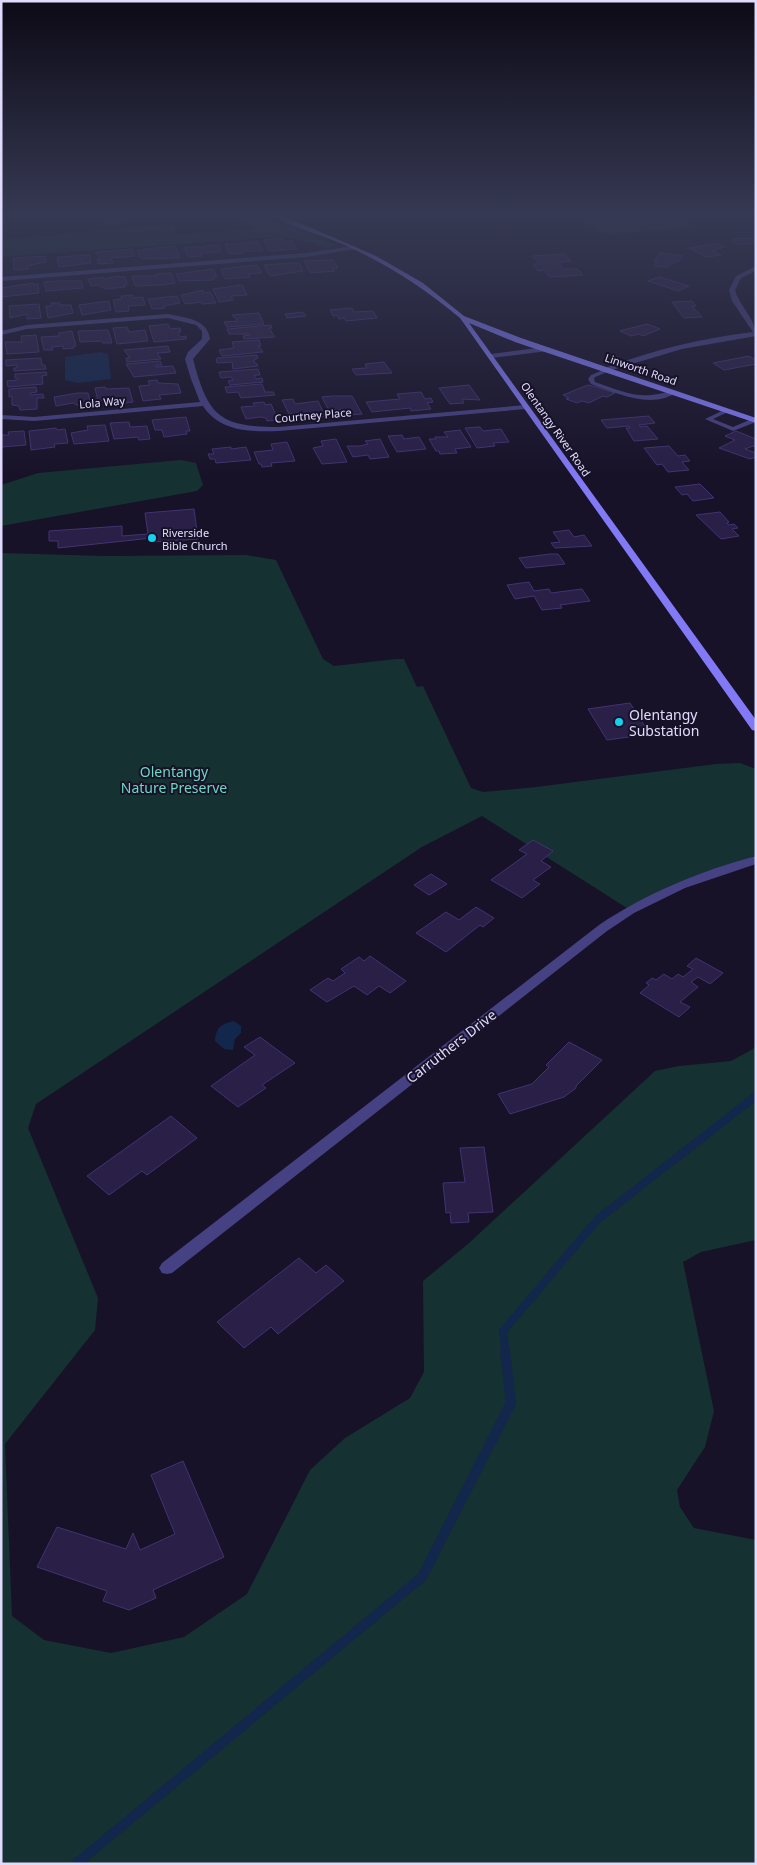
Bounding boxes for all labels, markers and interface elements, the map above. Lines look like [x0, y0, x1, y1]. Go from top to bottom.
street label: Linworth Road [603, 350, 679, 388]
street label: Olentangy River Road [518, 379, 594, 479]
street label: Lola Way [78, 392, 126, 411]
street label: Courtney Place [274, 404, 352, 426]
place label: Riverside Bible Church [162, 525, 228, 553]
marker: Riverside Bible Church [146, 532, 158, 544]
place label: Olentangy Substation [629, 705, 699, 740]
marker: Olentangy Substation [613, 716, 625, 728]
park label: Olentangy Nature Preserve [121, 762, 227, 797]
street label: Carruthers Drive [402, 1005, 500, 1087]

